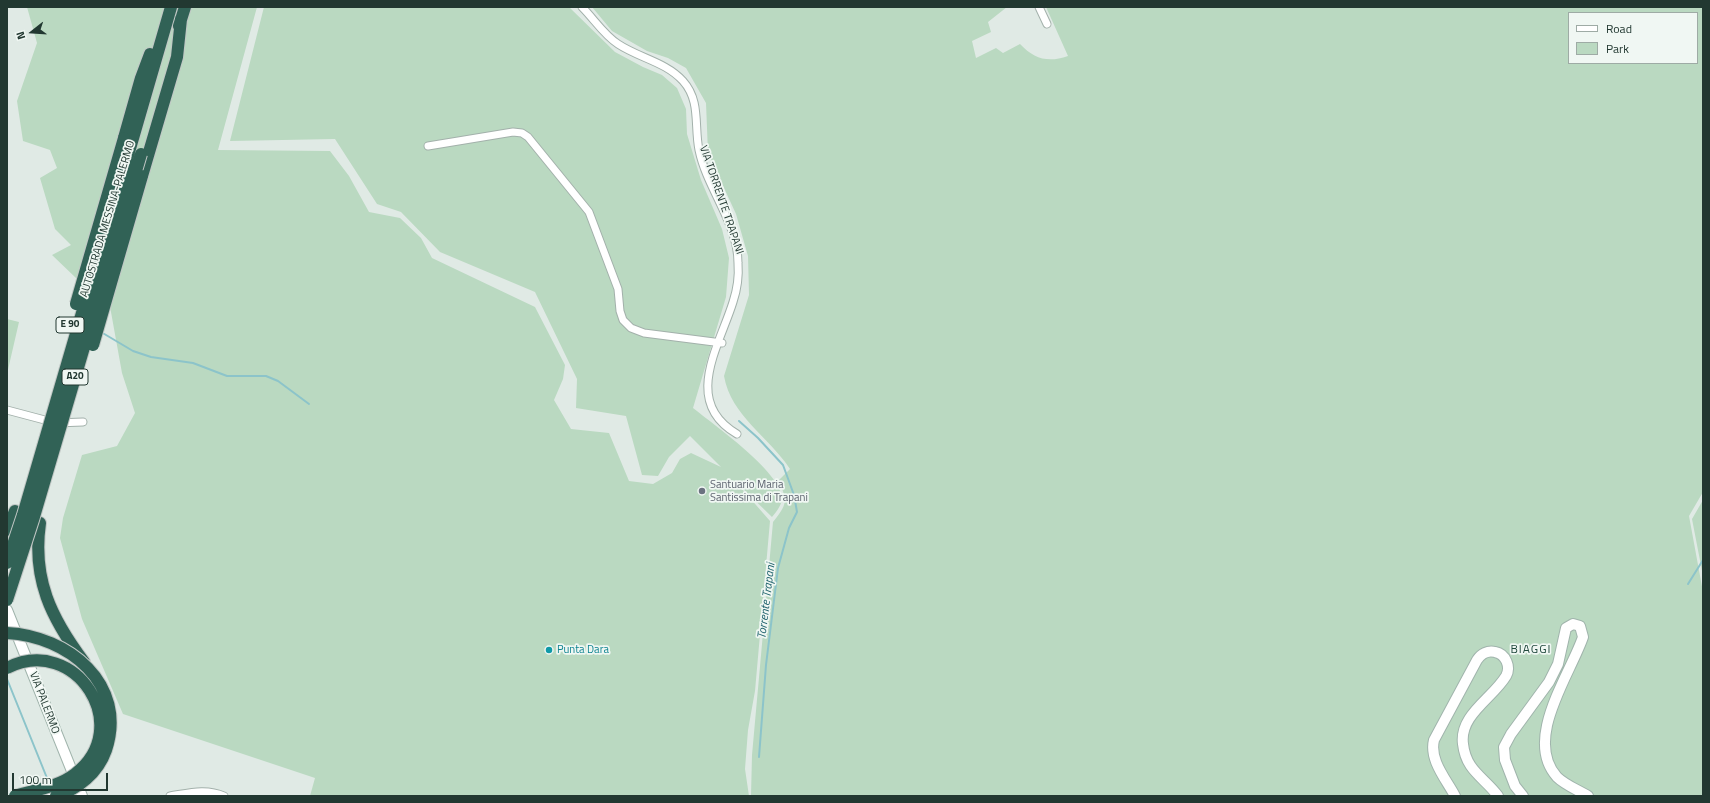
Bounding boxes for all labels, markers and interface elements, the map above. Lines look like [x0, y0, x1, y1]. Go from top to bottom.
north arrow [12, 12, 52, 52]
legend [1568, 12, 1698, 64]
text: Road [1606, 19, 1632, 38]
text: N [12, 30, 29, 41]
text: Park [1606, 39, 1629, 58]
street label: AUTOSTRADA MESSINA-PALERMO [78, 139, 138, 299]
street label: VIA TORRENTE TRAPANI [696, 144, 746, 256]
road number: E 90 [56, 317, 84, 333]
road number: A20 [62, 369, 88, 385]
place label: Santuario Maria Santissima di Trapani [710, 478, 808, 504]
marker: Santuario Maria Santissima di Trapani [697, 486, 707, 496]
water label: Torrente Trapani [755, 562, 779, 640]
place label: Punta Dara [557, 643, 609, 657]
district label: BIAGGI [1510, 643, 1552, 657]
marker: Punta Dara [544, 645, 554, 655]
street label: VIA PALERMO [26, 670, 62, 736]
scale bar [14, 765, 110, 791]
text: 100 m [19, 770, 52, 789]

